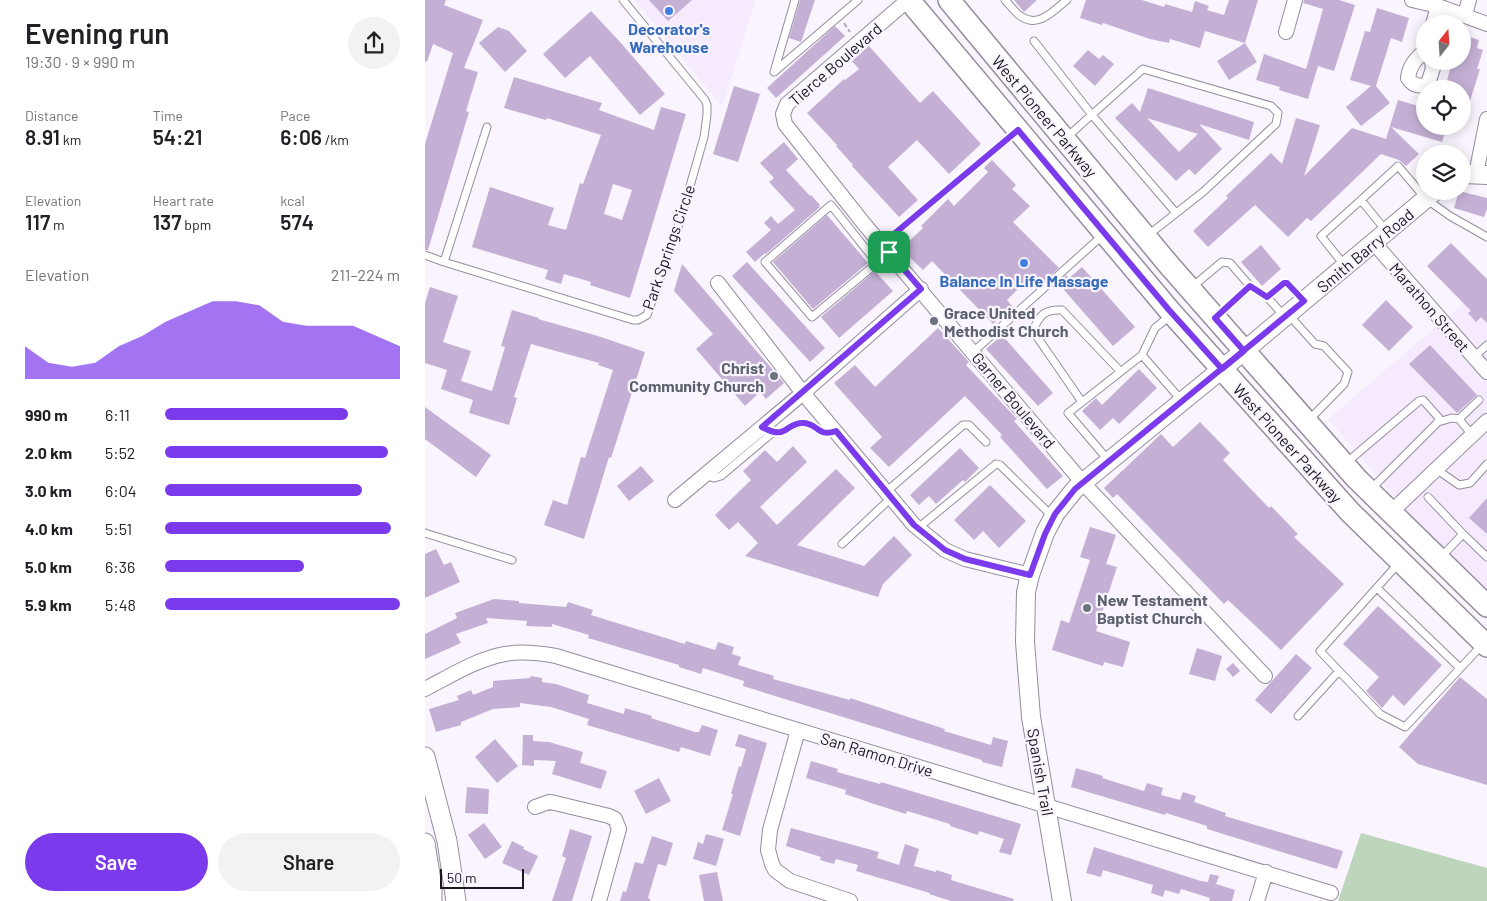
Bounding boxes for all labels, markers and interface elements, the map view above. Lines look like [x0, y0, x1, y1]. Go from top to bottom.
marker: Decorator's Warehouse [663, 5, 675, 17]
north arrow [1416, 15, 1471, 70]
map controls [1416, 15, 1471, 200]
text: Evening run [25, 16, 170, 50]
button: share [348, 17, 400, 69]
place label: Decorator's Warehouse [628, 19, 710, 56]
street label: Tierce Boulevard [785, 19, 885, 109]
street label: West Pioneer Parkway [988, 51, 1102, 181]
text: 19:30 · 9 × 990 m [25, 52, 135, 71]
button: locate [1416, 80, 1471, 135]
text: Distance [25, 107, 78, 124]
text: Time [153, 107, 183, 124]
text: Pace [280, 107, 310, 124]
text: 8.91 [25, 124, 60, 149]
text: 54:21 [153, 124, 202, 149]
text: 6:06 [280, 124, 322, 149]
text: km [60, 131, 81, 148]
text: /km [322, 131, 349, 148]
button: layers [1416, 145, 1471, 200]
street label: Park Springs Circle [638, 182, 698, 312]
text: Elevation [25, 192, 81, 209]
text: Heart rate [153, 192, 214, 209]
text: kcal [280, 192, 305, 209]
street label: Smith Barry Road [1313, 204, 1417, 296]
text: 117 [25, 209, 50, 234]
text: 137 [153, 209, 181, 234]
text: 574 [280, 209, 314, 234]
text: m [50, 216, 65, 233]
text: bpm [181, 216, 211, 233]
pin [868, 231, 910, 273]
icon: arrive [875, 238, 903, 266]
marker: Balance In Life Massage [1018, 257, 1030, 269]
street label: Marathon Street [1386, 258, 1474, 356]
text: Elevation [25, 265, 89, 284]
text: 211–224 m [331, 265, 400, 284]
place label: Balance In Life Massage [940, 271, 1109, 290]
place label: Grace United Methodist Church [944, 303, 1069, 340]
marker: Grace United Methodist Church [928, 315, 940, 327]
street label: Garner Boulevard [968, 348, 1060, 452]
place label: Christ Community Church [629, 358, 764, 395]
marker: Christ Community Church [768, 370, 780, 382]
street label: West Pioneer Parkway [1230, 380, 1347, 507]
text: 990 m [25, 405, 68, 424]
text: 6:11 [105, 405, 130, 424]
text: 2.0 km [25, 443, 72, 462]
text: 5:52 [105, 443, 135, 462]
text: 3.0 km [25, 481, 72, 500]
text: 6:04 [105, 481, 137, 500]
text: 4.0 km [25, 519, 73, 538]
text: 5:51 [105, 519, 132, 538]
text: 5.0 km [25, 557, 72, 576]
text: 6:36 [105, 557, 135, 576]
place label: New Testament Baptist Church [1097, 590, 1208, 627]
text: 5.9 km [25, 595, 72, 614]
text: 5:48 [105, 595, 136, 614]
marker: New Testament Baptist Church [1081, 602, 1093, 614]
street label: Spanish Trail [1024, 727, 1058, 817]
street label: San Ramon Drive [818, 728, 936, 780]
button: Save [25, 833, 208, 891]
button: Share [218, 833, 400, 891]
scale bar [440, 866, 524, 889]
text: 50 m [447, 869, 476, 886]

